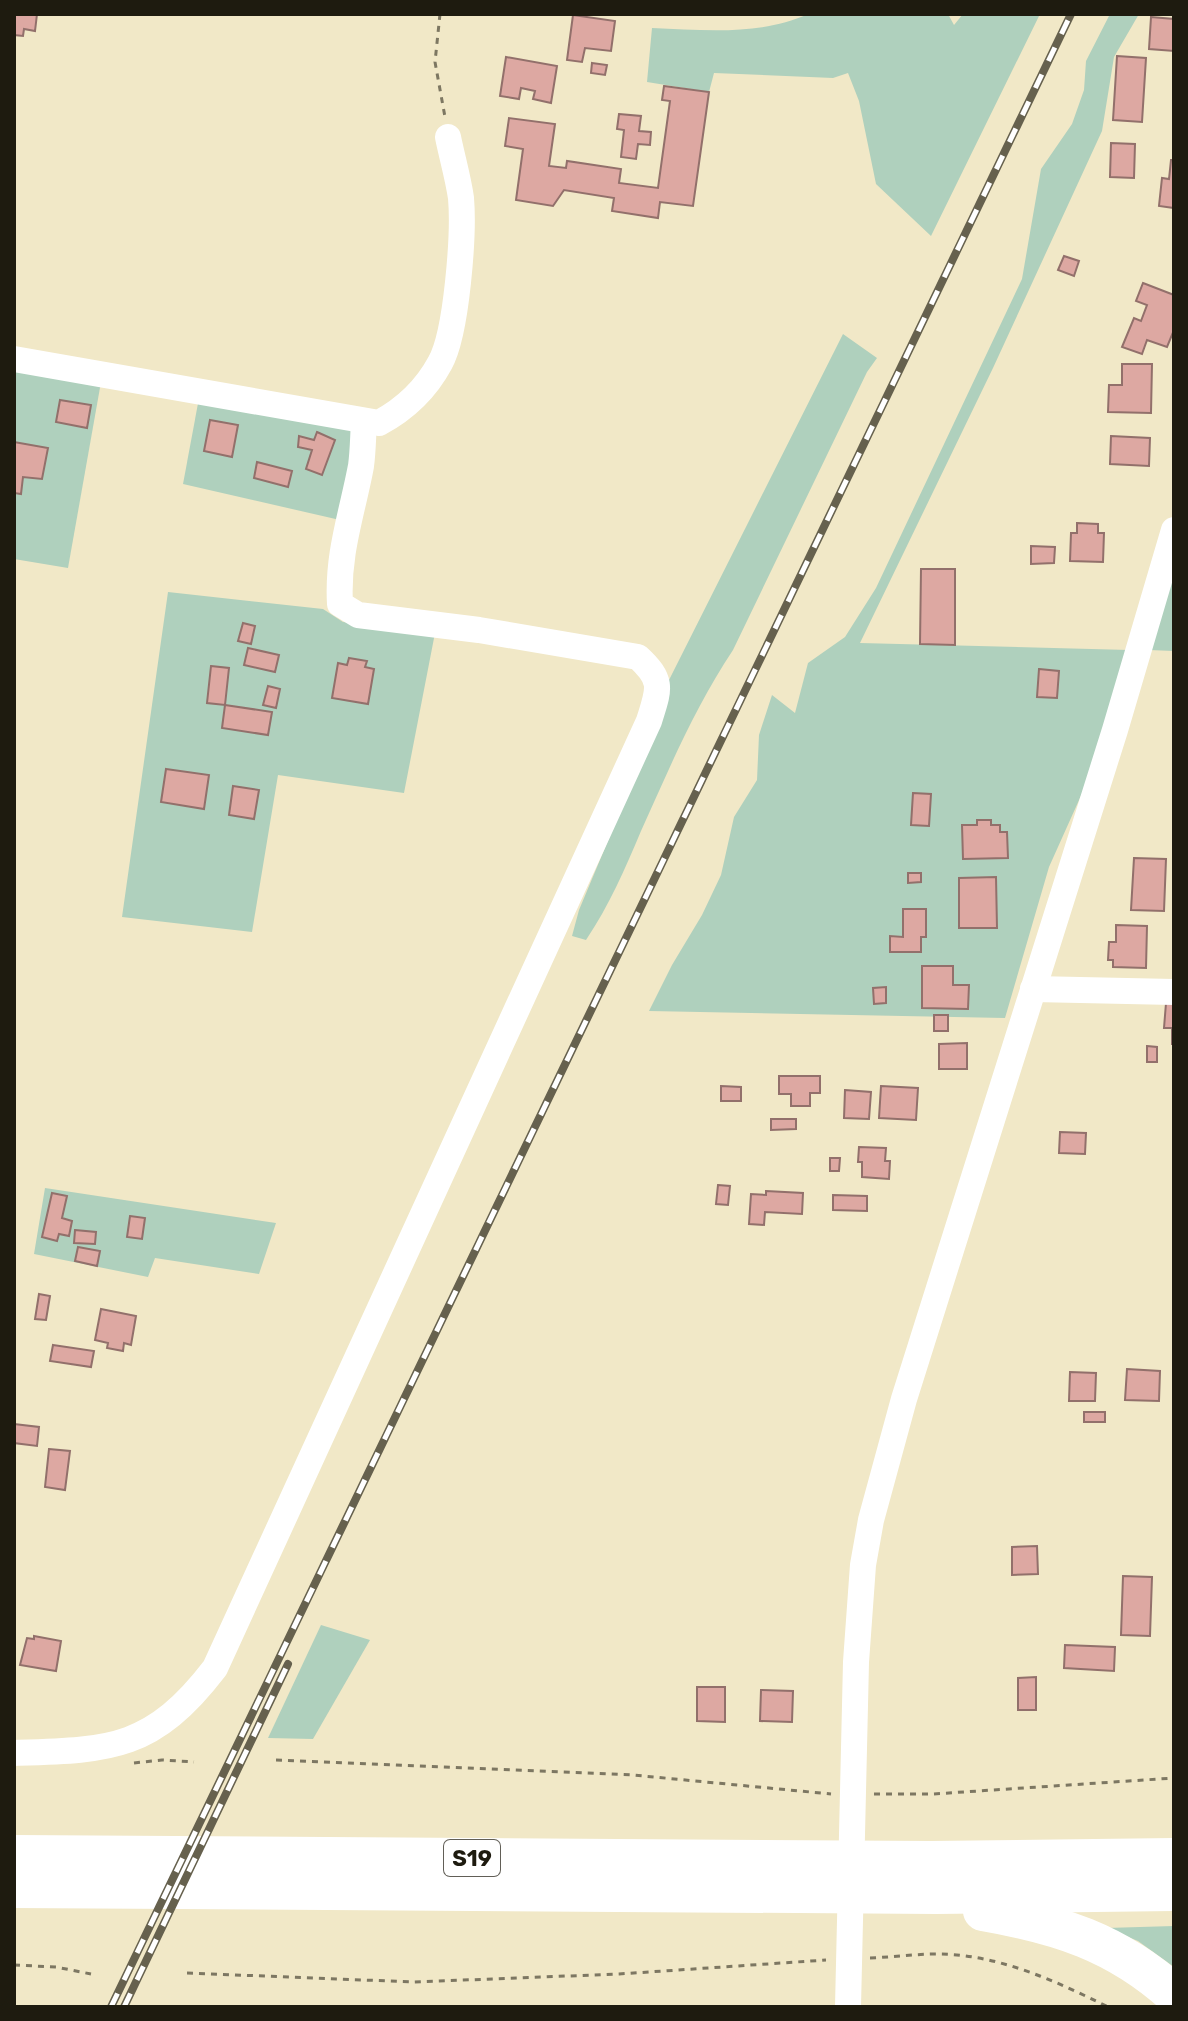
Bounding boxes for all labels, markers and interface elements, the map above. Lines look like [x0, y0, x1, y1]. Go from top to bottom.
road number: S19 [444, 1840, 500, 1876]

